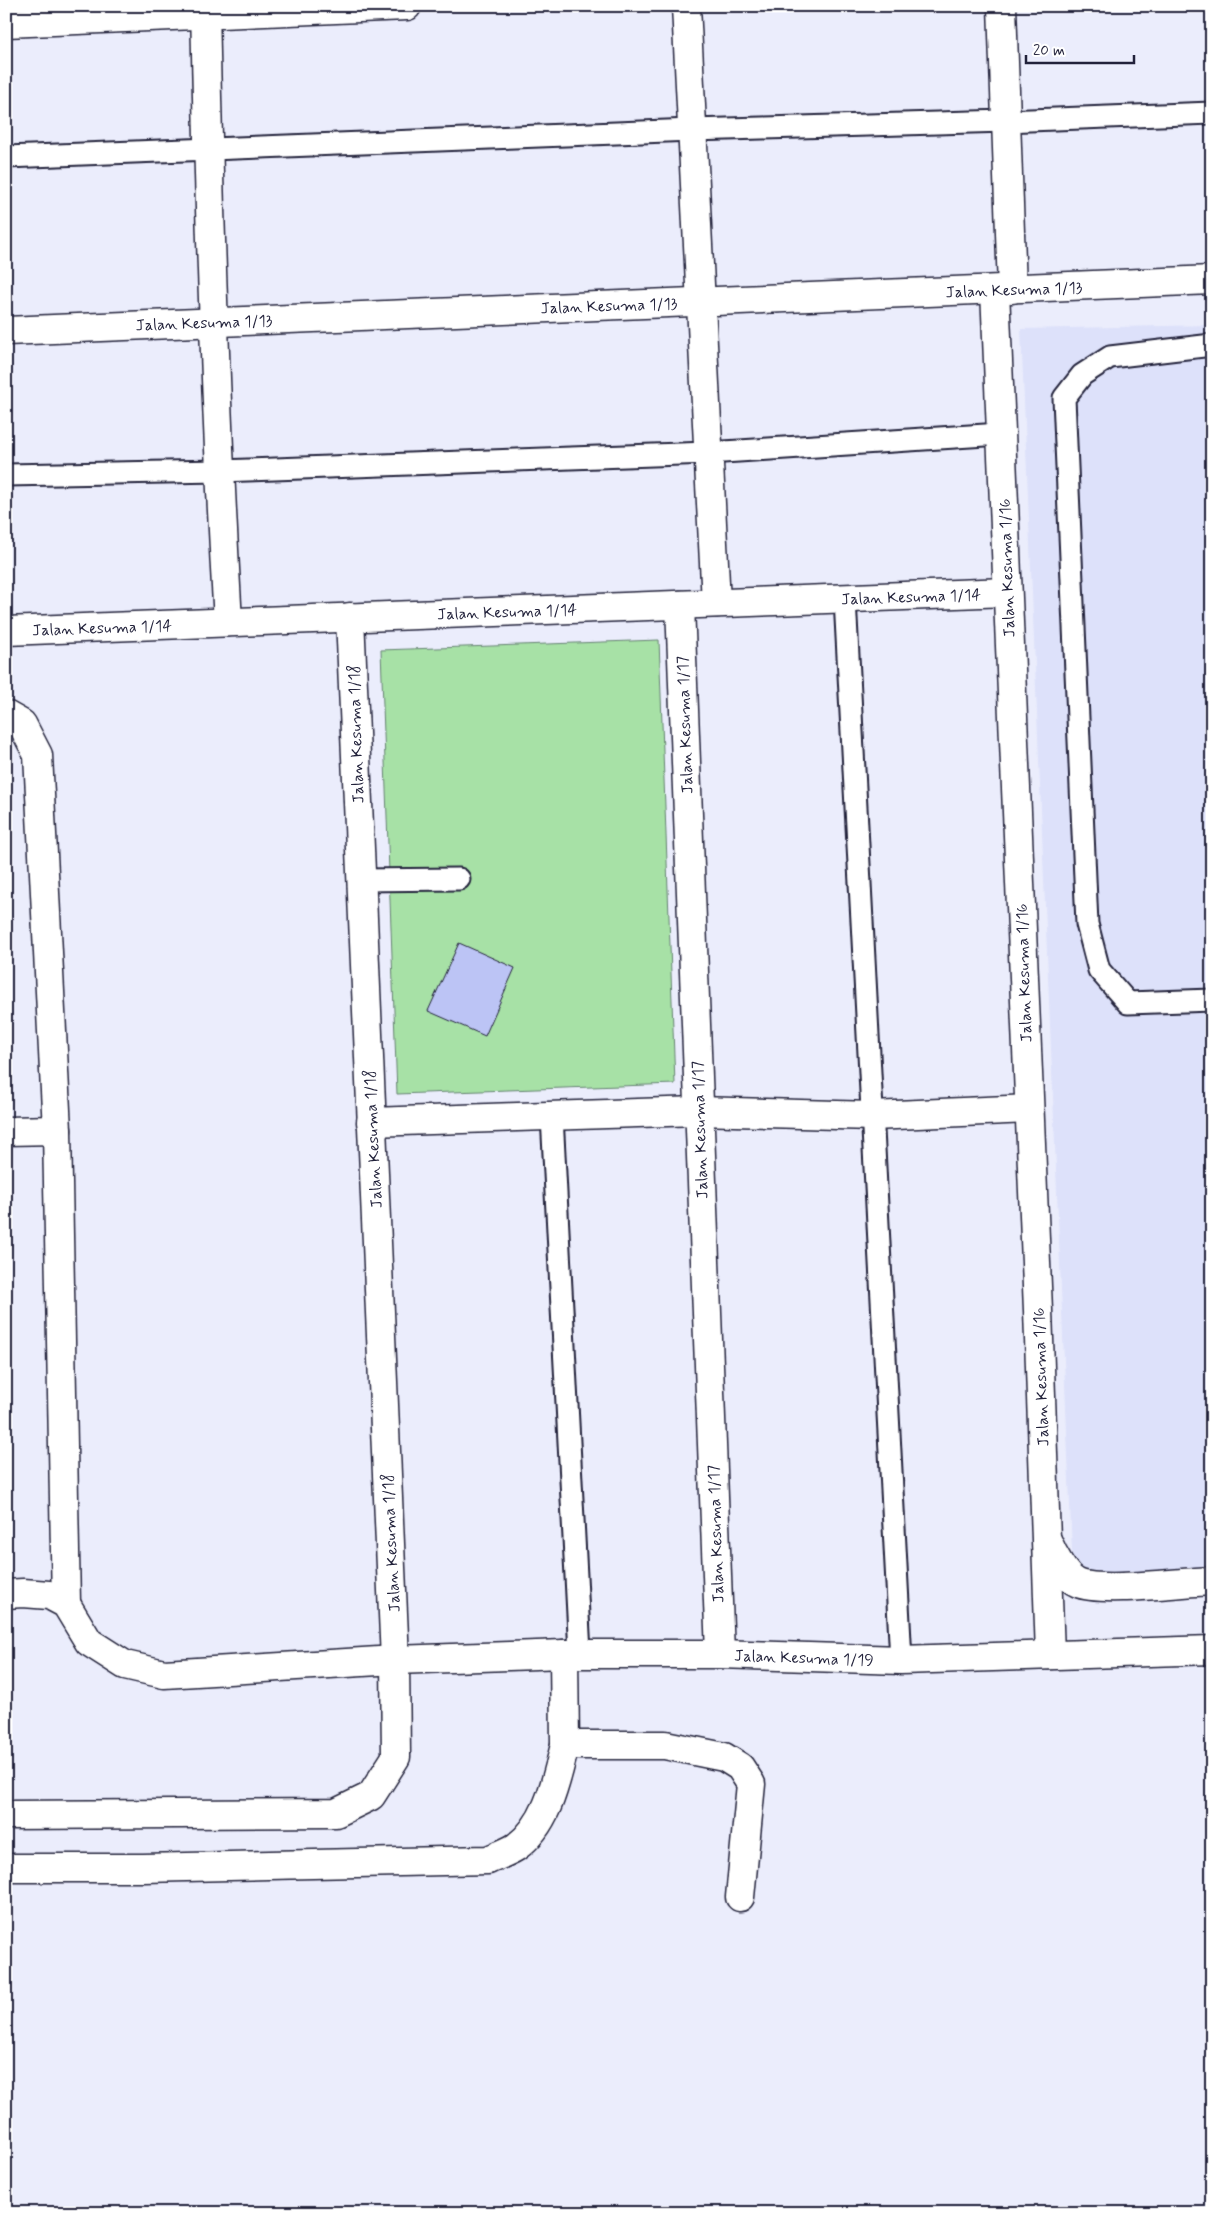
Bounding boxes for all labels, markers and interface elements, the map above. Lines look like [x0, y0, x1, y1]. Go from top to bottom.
scale bar [1026, 32, 1133, 64]
text: 20 m [1033, 41, 1065, 61]
street label: Jalan Kesuma 1/13 [945, 278, 1083, 303]
street label: Jalan Kesuma 1/13 [540, 294, 678, 319]
street label: Jalan Kesuma 1/13 [135, 311, 273, 336]
street label: Jalan Kesuma 1/16 [995, 498, 1020, 638]
street label: Jalan Kesuma 1/14 [841, 585, 982, 610]
street label: Jalan Kesuma 1/14 [437, 600, 578, 625]
street label: Jalan Kesuma 1/14 [32, 616, 173, 641]
street label: Jalan Kesuma 1/17 [673, 656, 698, 794]
street label: Jalan Kesuma 1/18 [344, 664, 369, 804]
street label: Jalan Kesuma 1/16 [1012, 903, 1037, 1043]
street label: Jalan Kesuma 1/17 [688, 1061, 713, 1199]
street label: Jalan Kesuma 1/18 [359, 1069, 388, 1209]
street label: Jalan Kesuma 1/16 [1029, 1307, 1054, 1447]
street label: Jalan Kesuma 1/17 [704, 1465, 729, 1603]
street label: Jalan Kesuma 1/18 [377, 1473, 406, 1613]
street label: Jalan Kesuma 1/19 [734, 1646, 874, 1671]

